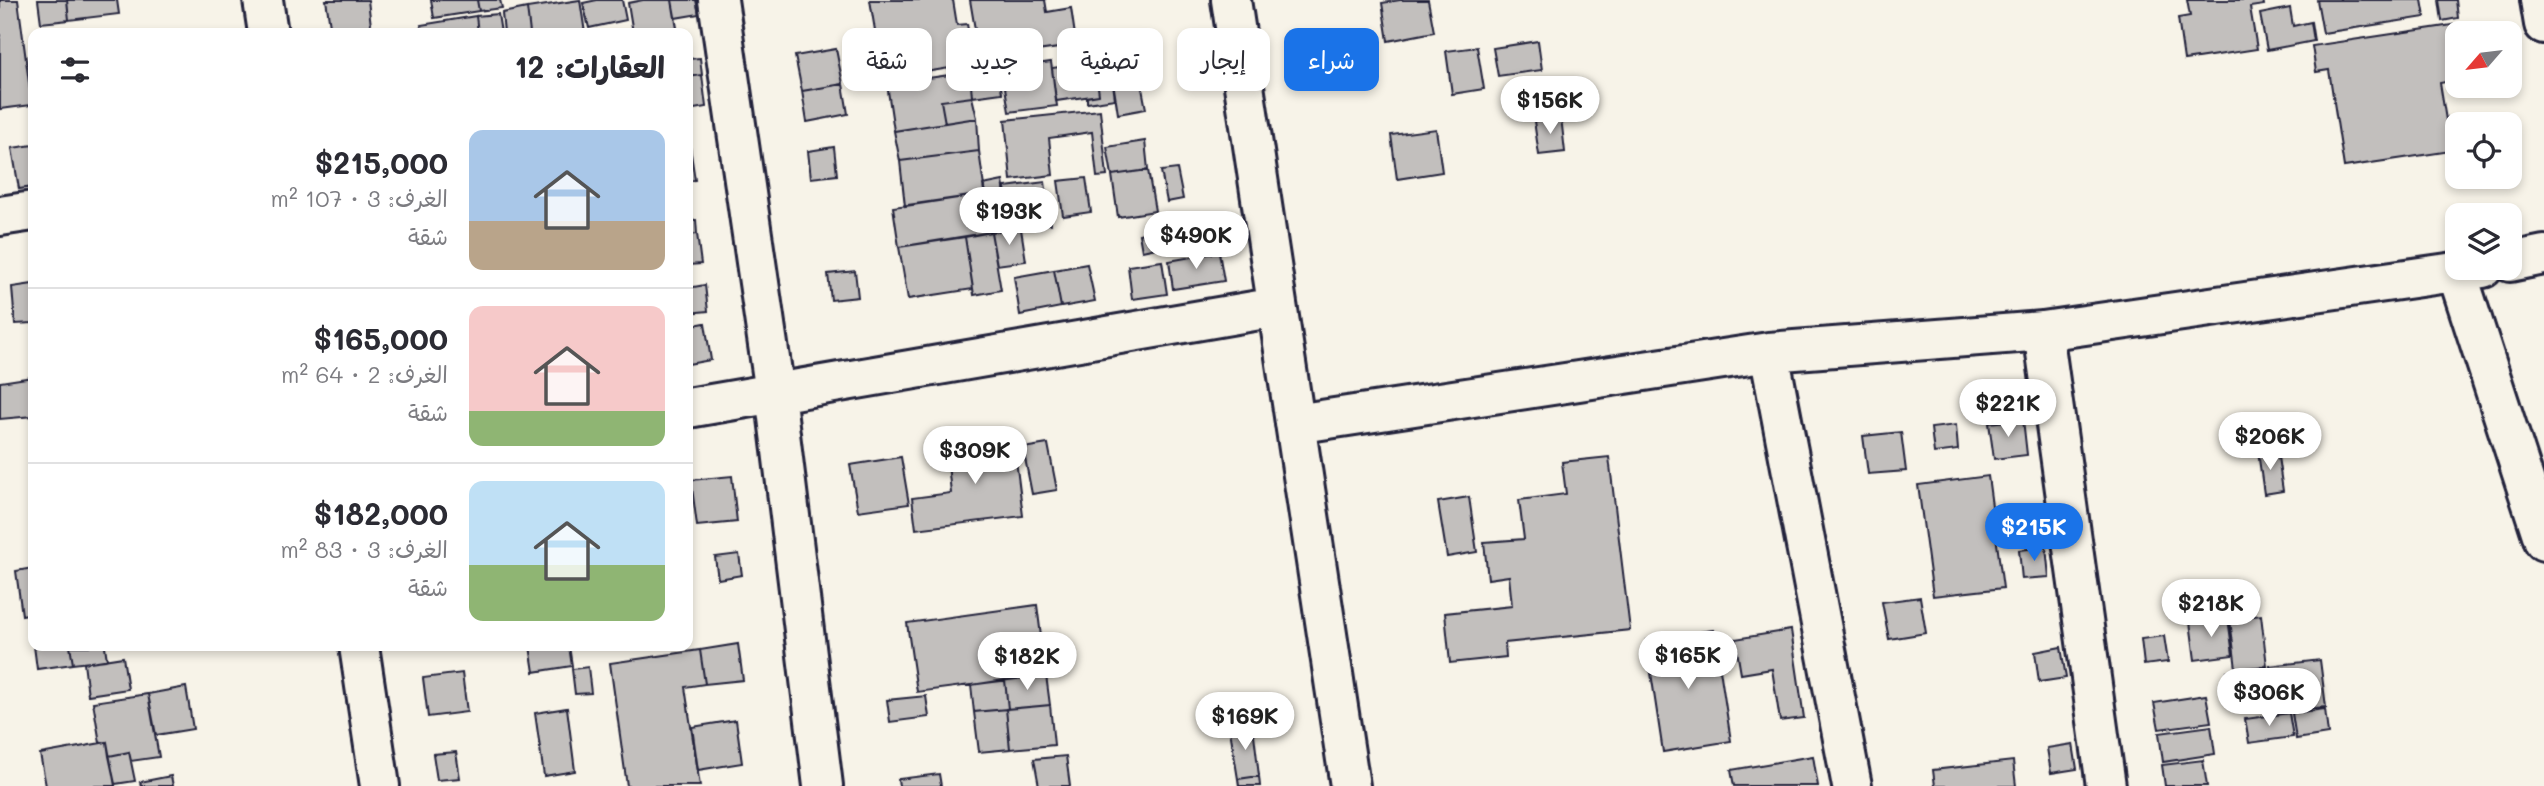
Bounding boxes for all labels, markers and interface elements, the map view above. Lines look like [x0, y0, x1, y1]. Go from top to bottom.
north arrow [2445, 21, 2522, 98]
map controls [2445, 21, 2522, 280]
chip: شقة [842, 28, 932, 91]
chip: جديد [946, 28, 1043, 91]
chip: تصفية [1057, 28, 1163, 91]
chip: إيجار [1177, 28, 1270, 91]
chip: شراء [1284, 28, 1379, 91]
text: العقارات: 12 [514, 46, 665, 86]
icon: filters [56, 51, 94, 89]
pin: $156K [1501, 76, 1599, 136]
text: $156K [1517, 84, 1583, 114]
button: locate [2445, 112, 2522, 189]
text: $215,000 [315, 142, 448, 182]
icon: home [525, 158, 609, 242]
text: الغرف: 3 · 107 m² [271, 183, 448, 213]
pin: $193K [960, 188, 1058, 247]
text: $193K [975, 195, 1043, 225]
button: layers [2445, 203, 2522, 280]
pin: $490K [1147, 212, 1245, 271]
text: $490K [1160, 219, 1232, 249]
text: شقة [408, 221, 448, 251]
text: $165,000 [313, 318, 448, 358]
icon: home [525, 334, 609, 418]
text: الغرف: 2 · 64 m² [281, 359, 448, 389]
pin: $221K [1959, 380, 2057, 439]
text: $221K [1975, 387, 2041, 417]
text: شقة [408, 397, 448, 427]
pin: $206K [2221, 412, 2319, 472]
text: $206K [2235, 420, 2305, 450]
pin: $309K [926, 426, 1024, 486]
text: $309K [939, 434, 1011, 464]
text: $182,000 [314, 493, 448, 533]
pin: $215K [1985, 504, 2083, 563]
icon: home [525, 509, 609, 593]
text: $215K [2001, 511, 2067, 541]
text: الغرف: 3 · 83 m² [280, 534, 448, 564]
text: شقة [408, 572, 448, 602]
pin: $218K [2162, 580, 2260, 639]
text: $218K [2178, 587, 2244, 617]
pin: $182K [978, 632, 1076, 692]
pin: $165K [1639, 632, 1737, 691]
text: $165K [1655, 639, 1721, 669]
text: $182K [994, 640, 1060, 670]
pin: $306K [2220, 668, 2318, 728]
text: $306K [2233, 676, 2305, 706]
pin: $169K [1196, 692, 1294, 752]
text: $169K [1211, 700, 1279, 730]

